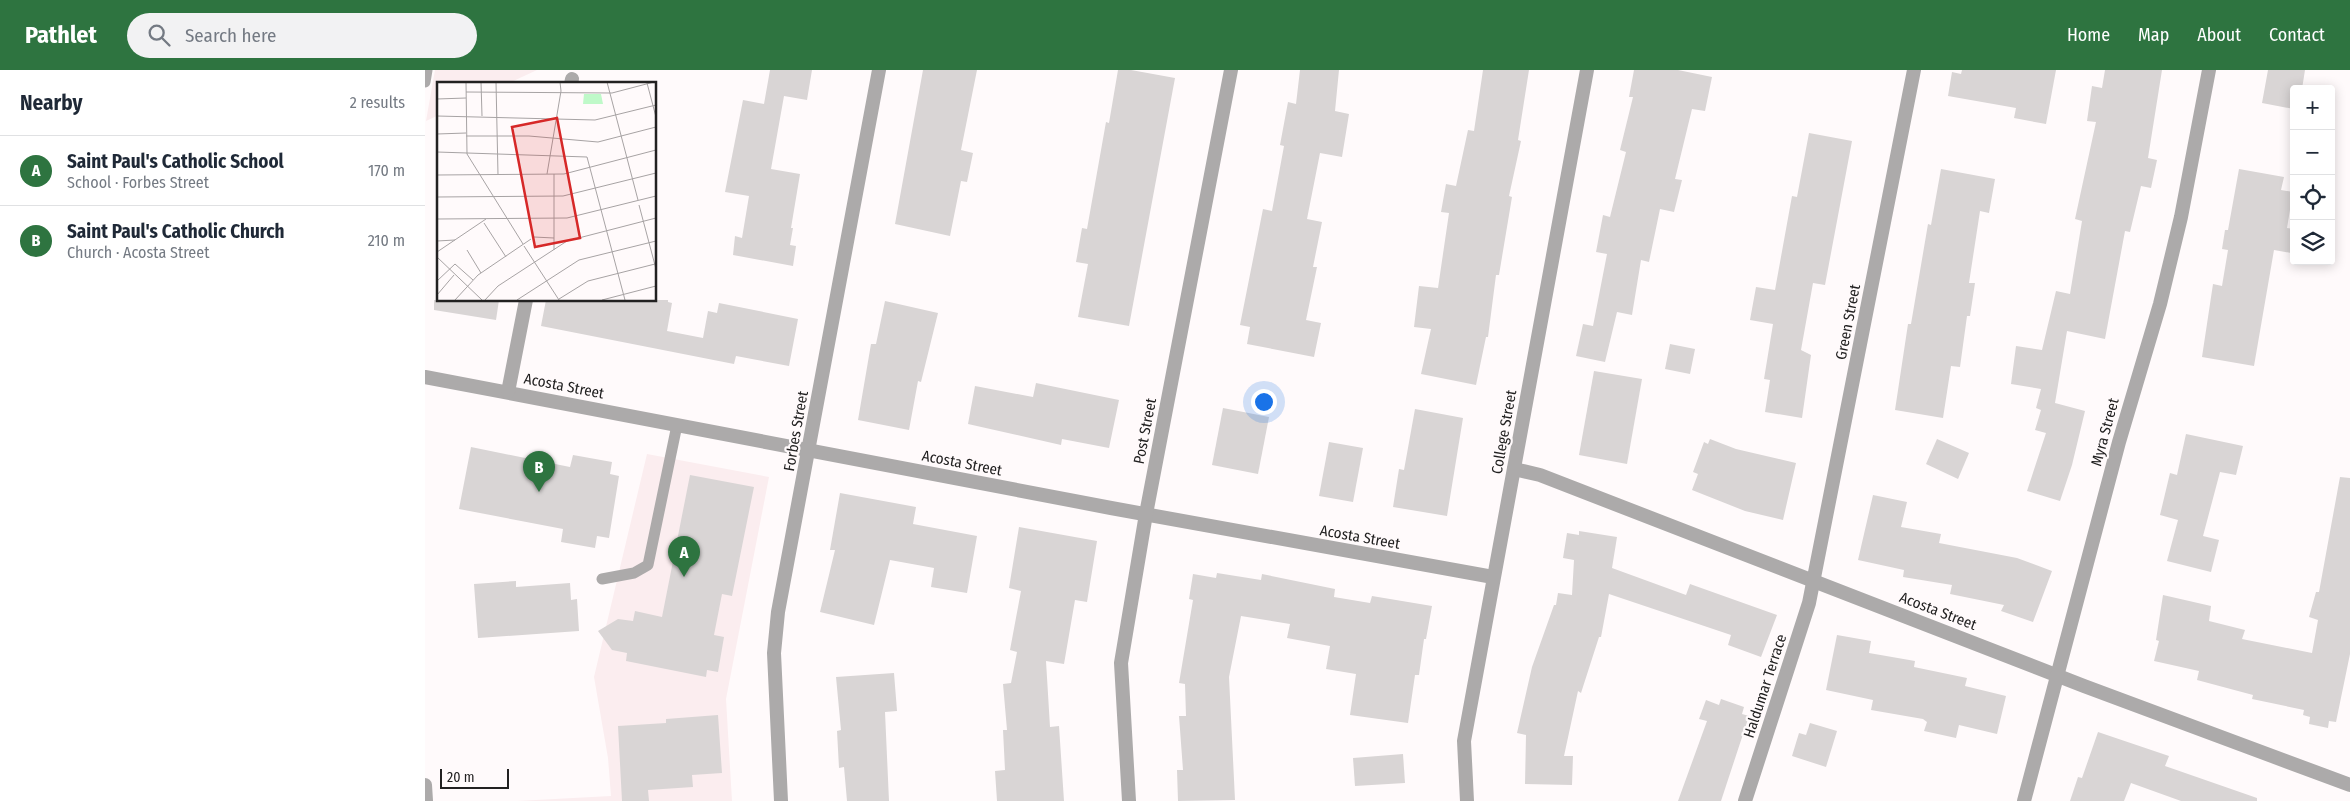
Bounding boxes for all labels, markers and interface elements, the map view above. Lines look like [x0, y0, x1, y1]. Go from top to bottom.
search box [127, 13, 477, 58]
text: Pathlet [25, 21, 97, 49]
icon: search [145, 21, 173, 49]
text: Search here [185, 24, 276, 47]
text: Home [2067, 24, 2110, 46]
text: Map [2138, 24, 2169, 46]
text: About [2197, 24, 2241, 46]
text: Contact [2269, 24, 2325, 46]
inset map [437, 82, 656, 301]
map controls [2290, 85, 2335, 265]
button: + [2290, 85, 2335, 130]
text: Nearby [20, 90, 82, 116]
text: 2 results [350, 93, 405, 112]
button: − [2290, 130, 2335, 175]
text: Saint Paul's Catholic School [67, 150, 284, 173]
text: A [32, 161, 40, 180]
text: 170 m [368, 161, 405, 180]
text: School · Forbes Street [67, 173, 209, 192]
button: locate [2290, 175, 2335, 220]
text: Saint Paul's Catholic Church [67, 220, 284, 243]
button: layers [2290, 220, 2335, 265]
text: B [32, 231, 40, 250]
text: 210 m [368, 231, 405, 250]
text: Church · Acosta Street [67, 243, 209, 262]
street label: Green Street [1832, 283, 1864, 361]
street label: Acosta Street [523, 369, 606, 403]
street label: College Street [1488, 388, 1520, 475]
street label: Forbes Street [780, 389, 812, 473]
your location [1251, 389, 1277, 415]
street label: Post Street [1130, 396, 1160, 466]
street label: Myra Street [2087, 396, 2123, 468]
street label: Acosta Street [921, 446, 1004, 480]
pin: B [523, 451, 555, 492]
street label: Acosta Street [1319, 521, 1401, 553]
pin: A [668, 536, 700, 577]
street label: Acosta Street [1897, 588, 1979, 634]
street label: Haldumar Terrace [1740, 632, 1790, 740]
scale bar [440, 766, 509, 789]
text: 20 m [447, 769, 475, 786]

